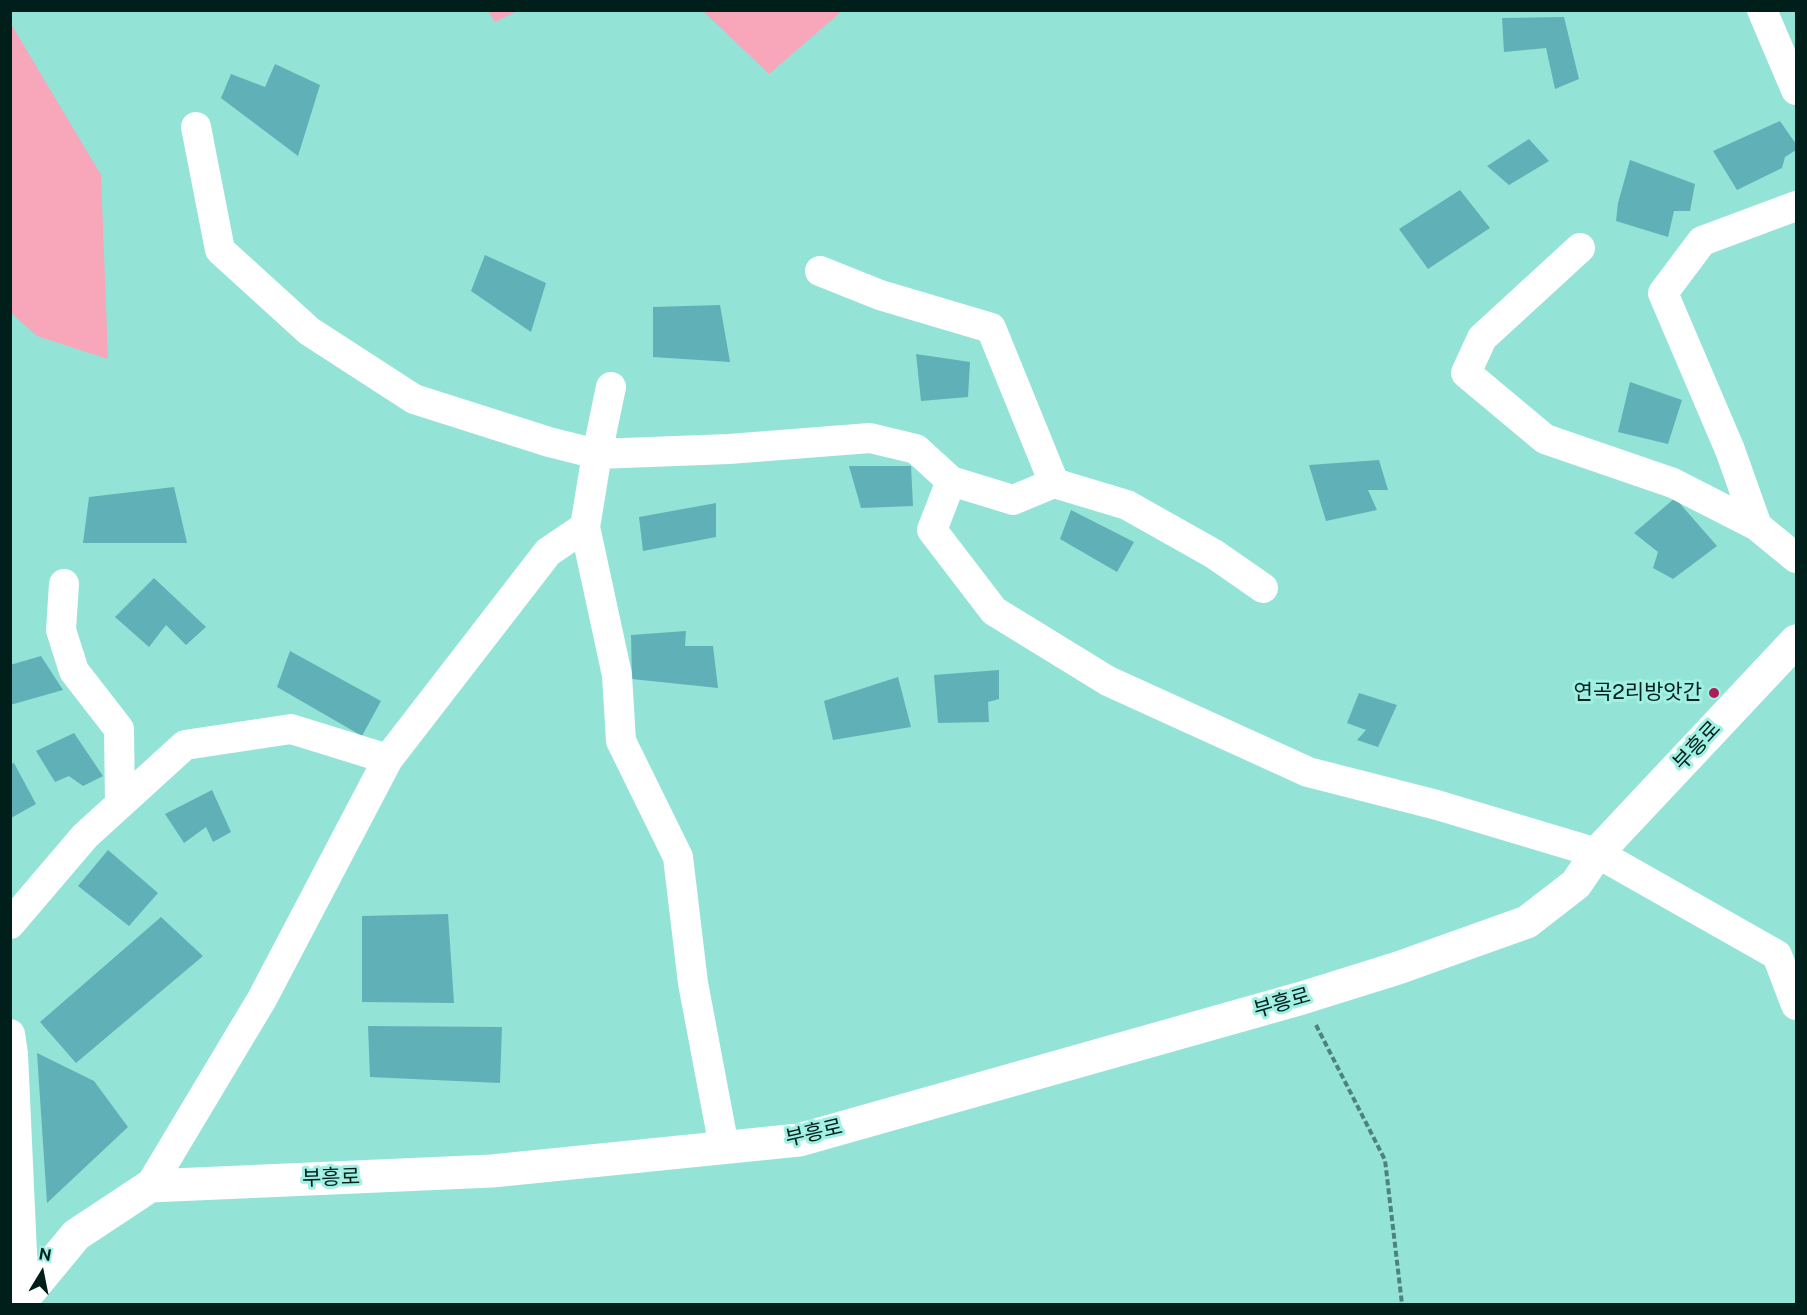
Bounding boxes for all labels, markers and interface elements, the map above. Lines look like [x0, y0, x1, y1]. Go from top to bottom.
place label: 연곡2리방앗간 [1574, 680, 1702, 706]
marker: 연곡2리방앗간 [1707, 686, 1721, 700]
street label: 부흥로 [1668, 716, 1726, 776]
street label: 부흥로 [1251, 983, 1313, 1023]
street label: 부흥로 [783, 1114, 845, 1152]
street label: 부흥로 [302, 1164, 360, 1192]
north arrow [12, 1243, 72, 1303]
text: N [37, 1244, 53, 1265]

